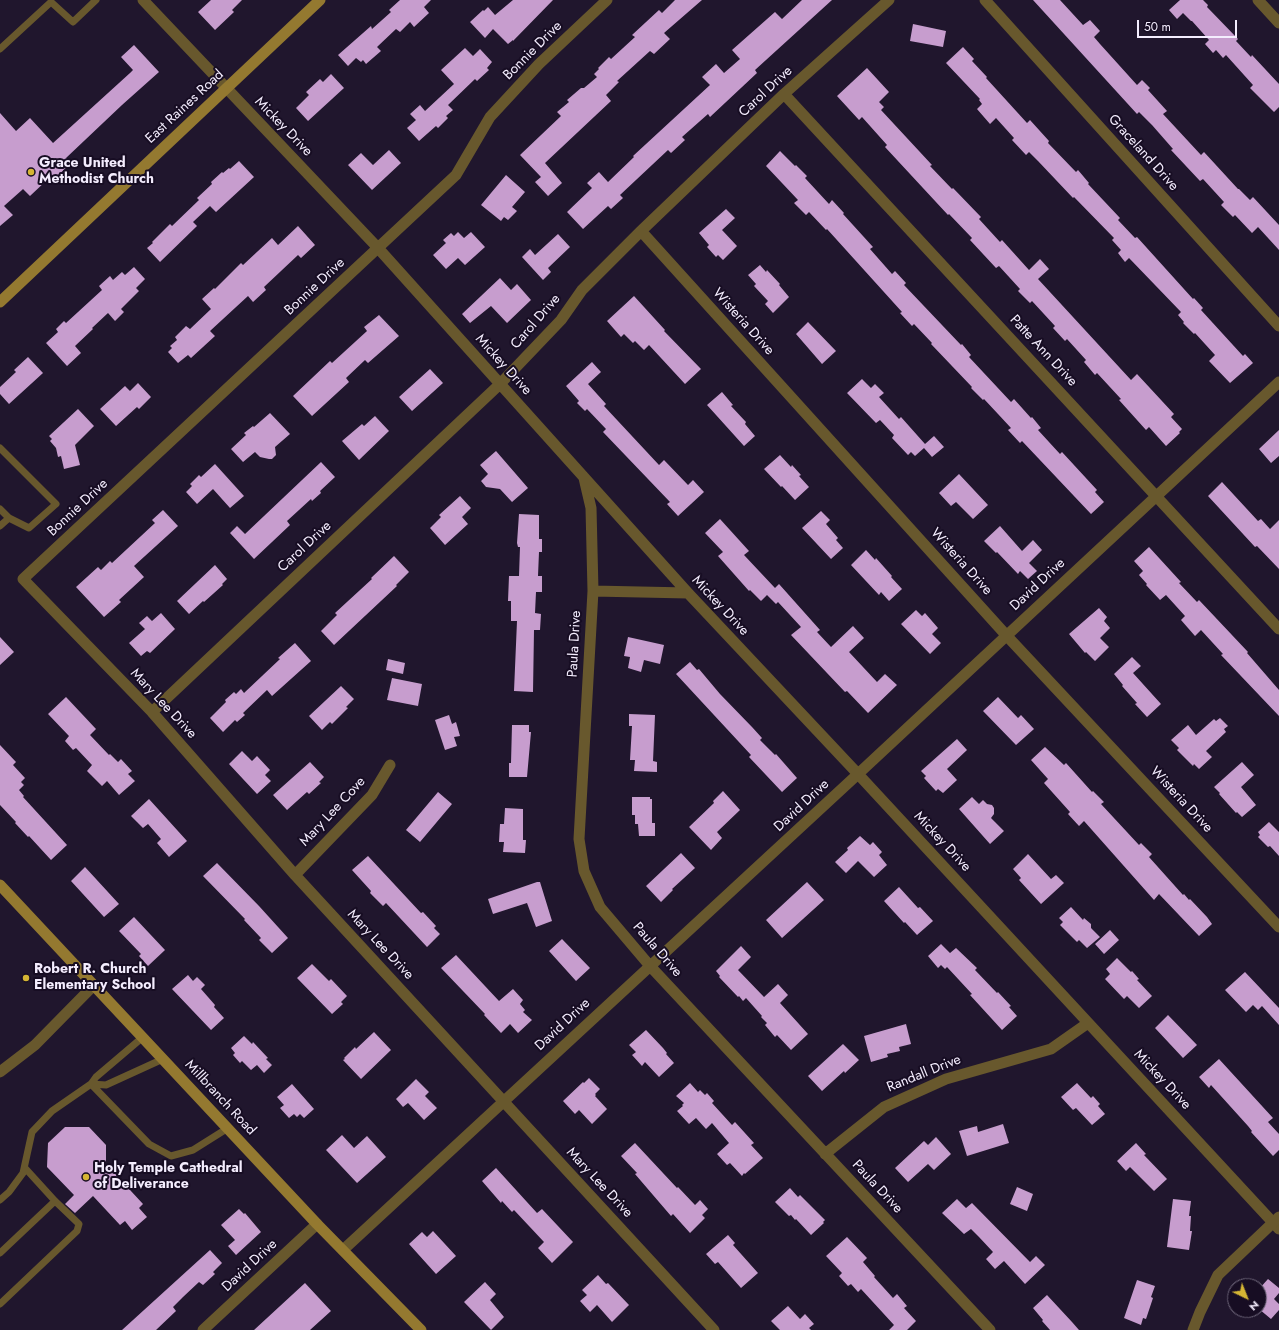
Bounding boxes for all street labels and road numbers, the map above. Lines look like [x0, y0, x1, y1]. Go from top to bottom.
street label: Bonnie Drive [500, 18, 566, 84]
street label: Carol Drive [736, 63, 796, 121]
street label: East Raines Road [143, 67, 227, 147]
street label: Mickey Drive [251, 94, 315, 160]
street label: Graceland Drive [1104, 111, 1182, 195]
street label: Bonnie Drive [281, 255, 349, 319]
street label: Wisteria Drive [709, 285, 777, 359]
street label: Carol Drive [508, 291, 564, 353]
street label: Patte Ann Drive [1006, 312, 1080, 390]
street label: Mickey Drive [471, 331, 535, 399]
street label: Bonnie Drive [44, 476, 112, 540]
street label: Carol Drive [275, 518, 335, 576]
street label: Wisteria Drive [927, 525, 995, 599]
street label: David Drive [1007, 555, 1069, 615]
street label: Mickey Drive [688, 572, 752, 640]
street label: Paula Drive [565, 610, 585, 678]
street label: Mary Lee Drive [126, 665, 200, 743]
street label: Wisteria Drive [1146, 763, 1216, 837]
street label: Mary Lee Cove [297, 774, 369, 850]
street label: David Drive [771, 776, 833, 836]
street label: Mickey Drive [910, 808, 974, 876]
street label: Mary Lee Drive [343, 906, 417, 984]
street label: Paula Drive [629, 919, 685, 981]
street label: David Drive [532, 995, 594, 1055]
street label: Mickey Drive [1130, 1046, 1194, 1114]
street label: Randall Drive [885, 1052, 963, 1096]
street label: Millbranch Road [181, 1057, 259, 1139]
street label: Mary Lee Drive [562, 1144, 636, 1222]
street label: Paula Drive [848, 1157, 906, 1217]
street label: David Drive [219, 1236, 281, 1296]

